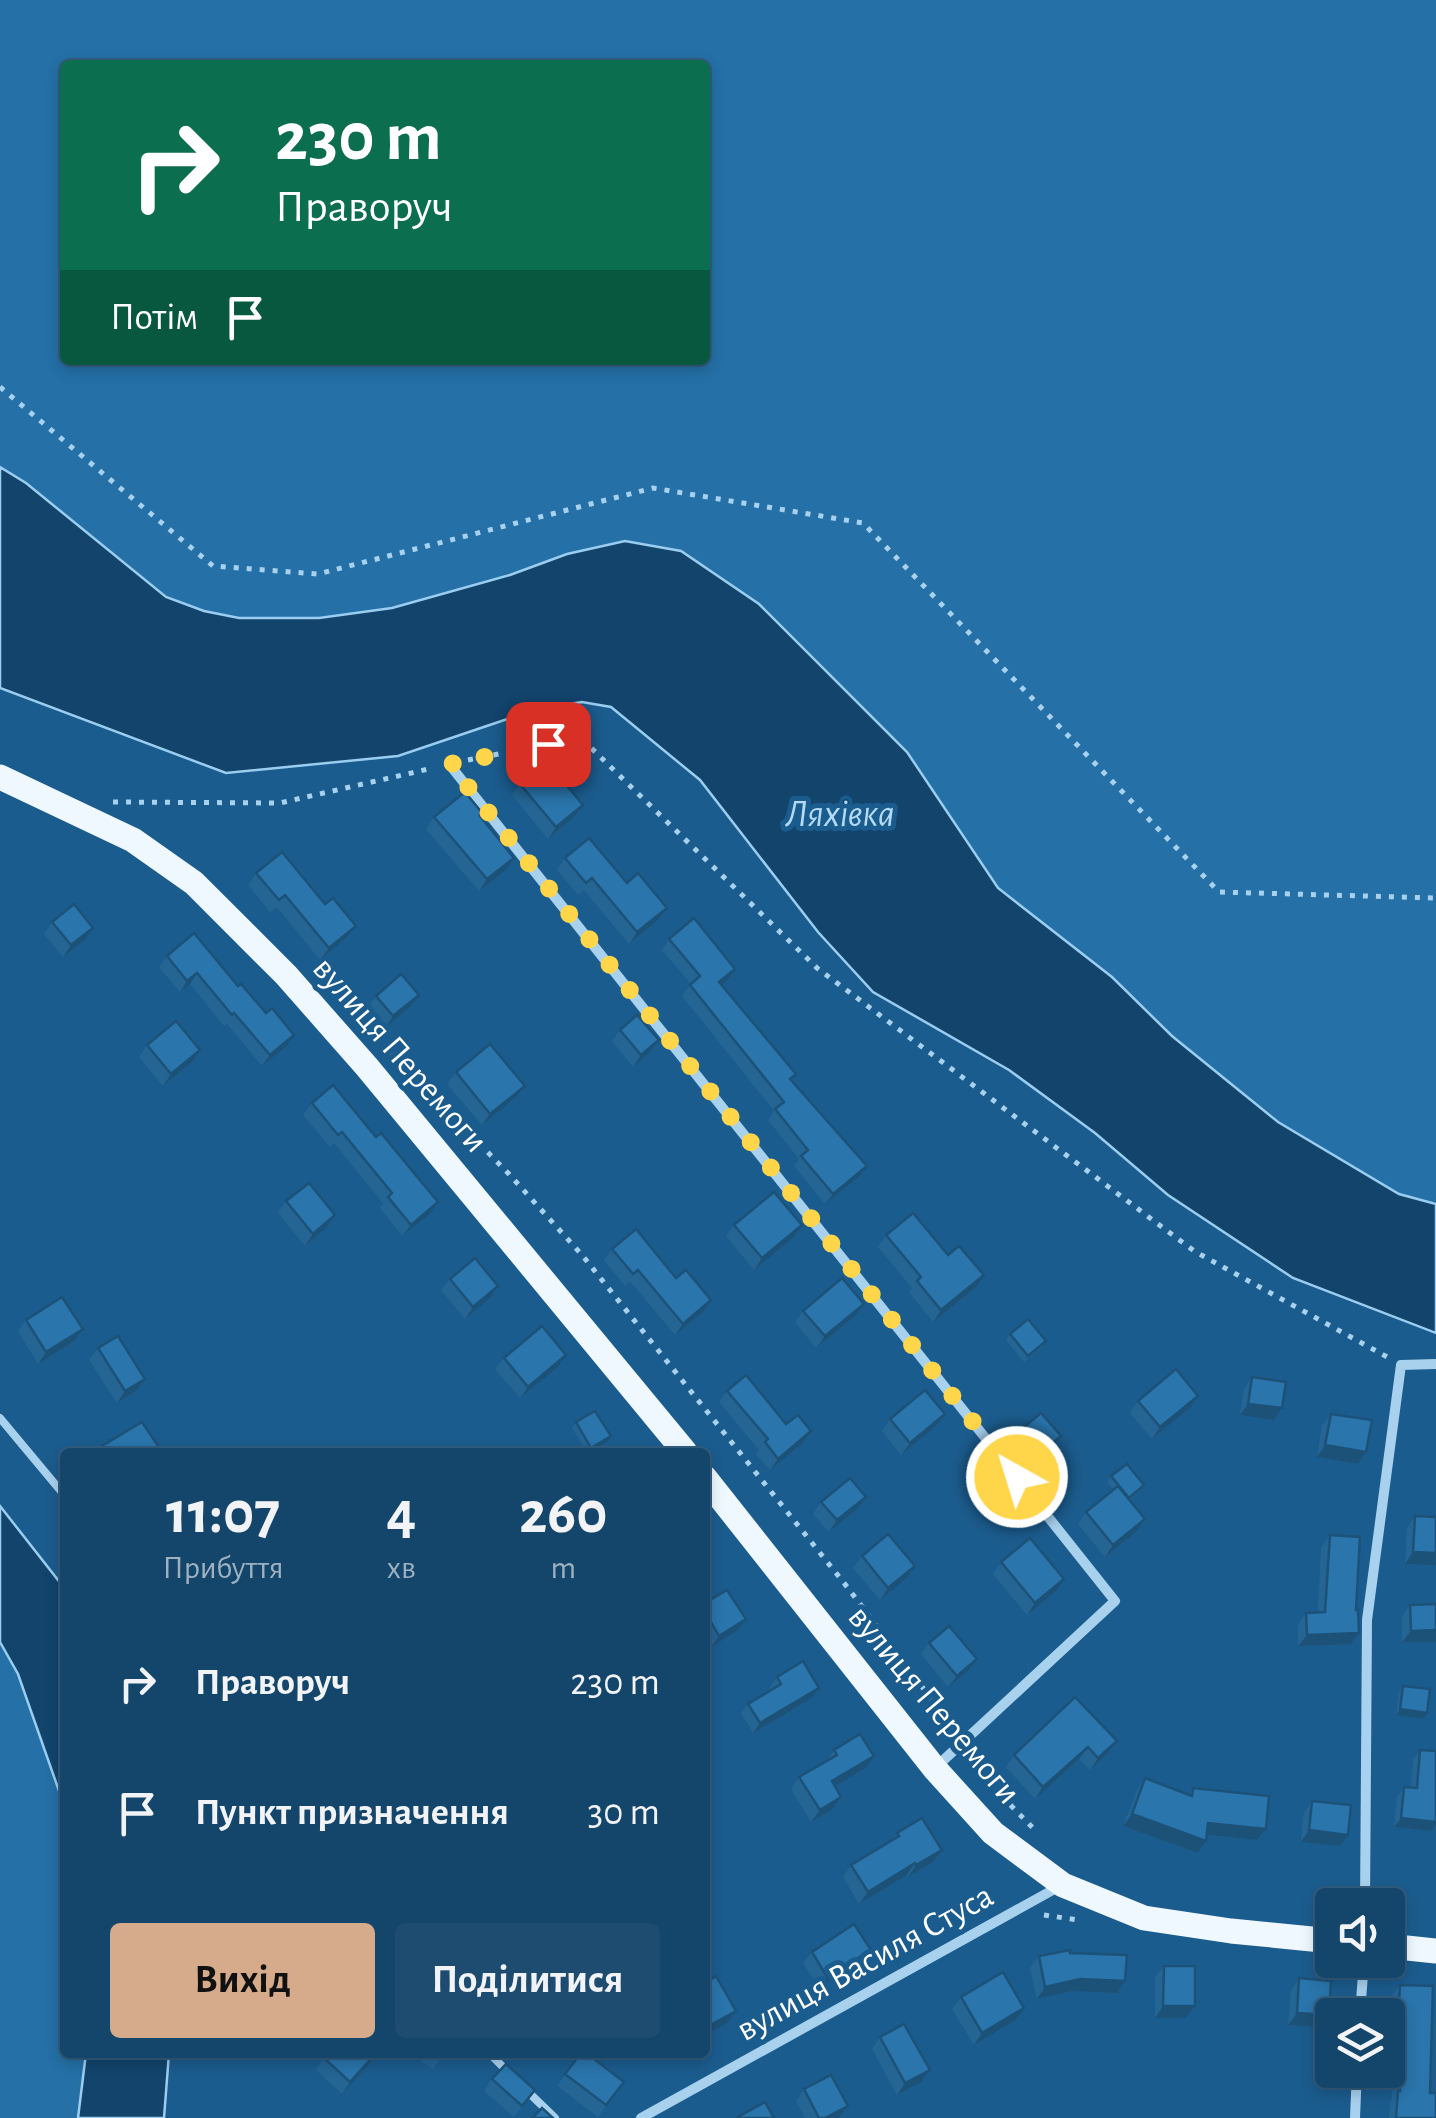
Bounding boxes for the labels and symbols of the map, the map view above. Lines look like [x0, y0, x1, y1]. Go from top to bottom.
pin [506, 702, 591, 787]
water label: Ляхівка [784, 796, 895, 834]
street label: вулиця Перемоги [306, 951, 494, 1159]
position arrow [965, 1425, 1069, 1529]
street label: вулиця Перемоги [841, 1599, 1027, 1811]
street label: вулиця Василя Стуса [731, 1878, 999, 2048]

